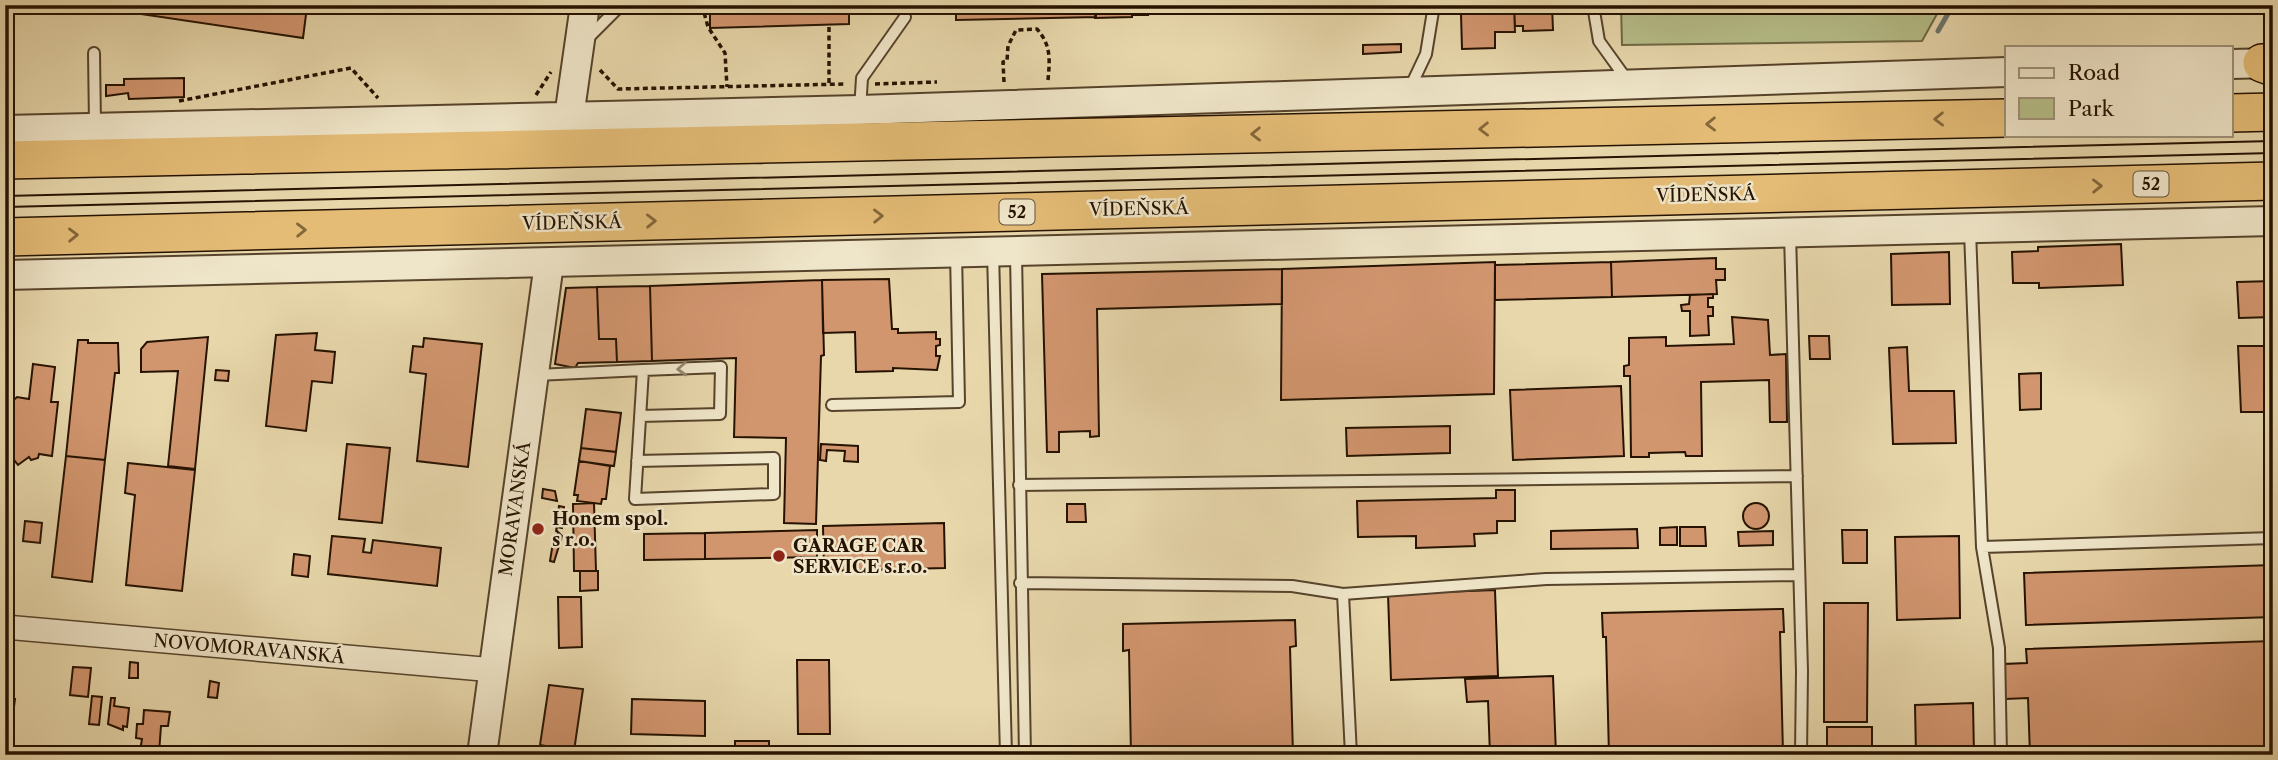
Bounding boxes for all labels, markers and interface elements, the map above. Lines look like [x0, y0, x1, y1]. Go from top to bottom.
legend [2005, 46, 2232, 136]
text: Road [2068, 60, 2120, 85]
text: Park [2068, 96, 2114, 121]
one-way arrow [1933, 112, 1944, 127]
one-way arrow [1705, 116, 1716, 132]
one-way arrow [1478, 121, 1488, 137]
one-way arrow [1250, 126, 1261, 141]
road number: 52 [2134, 172, 2168, 196]
one-way arrow [2091, 178, 2102, 193]
street label: VÍDEŇSKÁ [1655, 181, 1757, 207]
street label: VÍDEŇSKÁ [1088, 195, 1190, 221]
road number: 52 [1000, 200, 1034, 224]
one-way arrow [873, 208, 884, 223]
street label: VÍDEŇSKÁ [521, 209, 623, 235]
one-way arrow [646, 214, 657, 229]
one-way arrow [296, 222, 307, 238]
one-way arrow [68, 228, 79, 243]
one-way arrow [676, 361, 687, 376]
street label: MORAVANSKÁ [494, 439, 535, 578]
place label: Honem spol. s r.o. [552, 508, 668, 551]
marker: Honem spol. s r.o. [530, 521, 546, 537]
place label: GARAGE CAR SERVICE s.r.o. [793, 535, 927, 578]
marker: GARAGE CAR SERVICE s.r.o. [771, 548, 787, 564]
street label: NOVOMORAVANSKÁ [152, 629, 346, 668]

